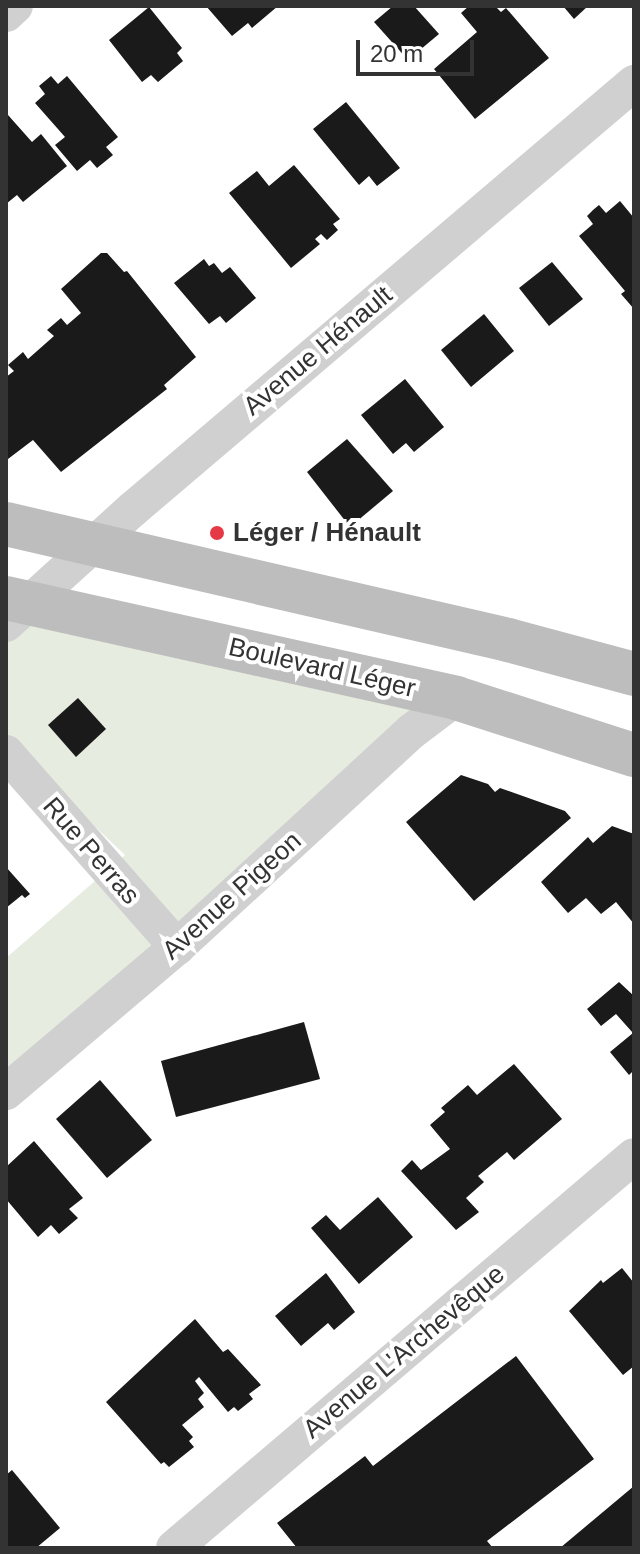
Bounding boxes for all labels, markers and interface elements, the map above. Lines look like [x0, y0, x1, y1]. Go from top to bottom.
scale bar [360, 24, 478, 74]
text: 20 m [370, 40, 423, 67]
street label: Avenue Hénault [237, 280, 399, 422]
place label: Léger / Hénault [233, 517, 421, 549]
marker: Léger / Hénault [208, 524, 226, 542]
street label: Boulevard Léger [226, 631, 418, 705]
street label: Rue Perras [36, 791, 146, 911]
street label: Avenue Pigeon [156, 826, 308, 966]
street label: Avenue L'Archevêque [297, 1259, 511, 1445]

